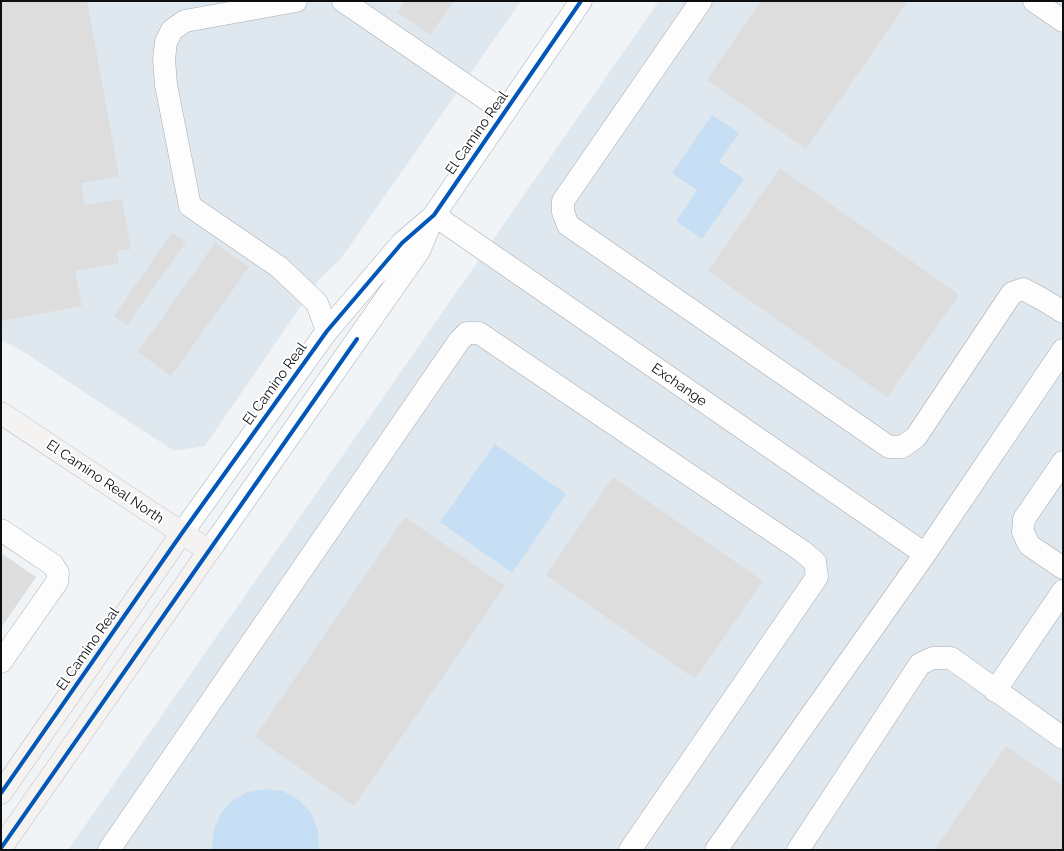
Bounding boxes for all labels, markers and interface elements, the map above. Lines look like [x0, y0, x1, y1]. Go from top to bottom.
street label: El Camino Real [442, 88, 512, 178]
street label: El Camino Real [239, 340, 311, 428]
street label: Exchange [648, 360, 710, 410]
street label: El Camino Real North [43, 436, 167, 528]
street label: El Camino Real [53, 604, 123, 694]

